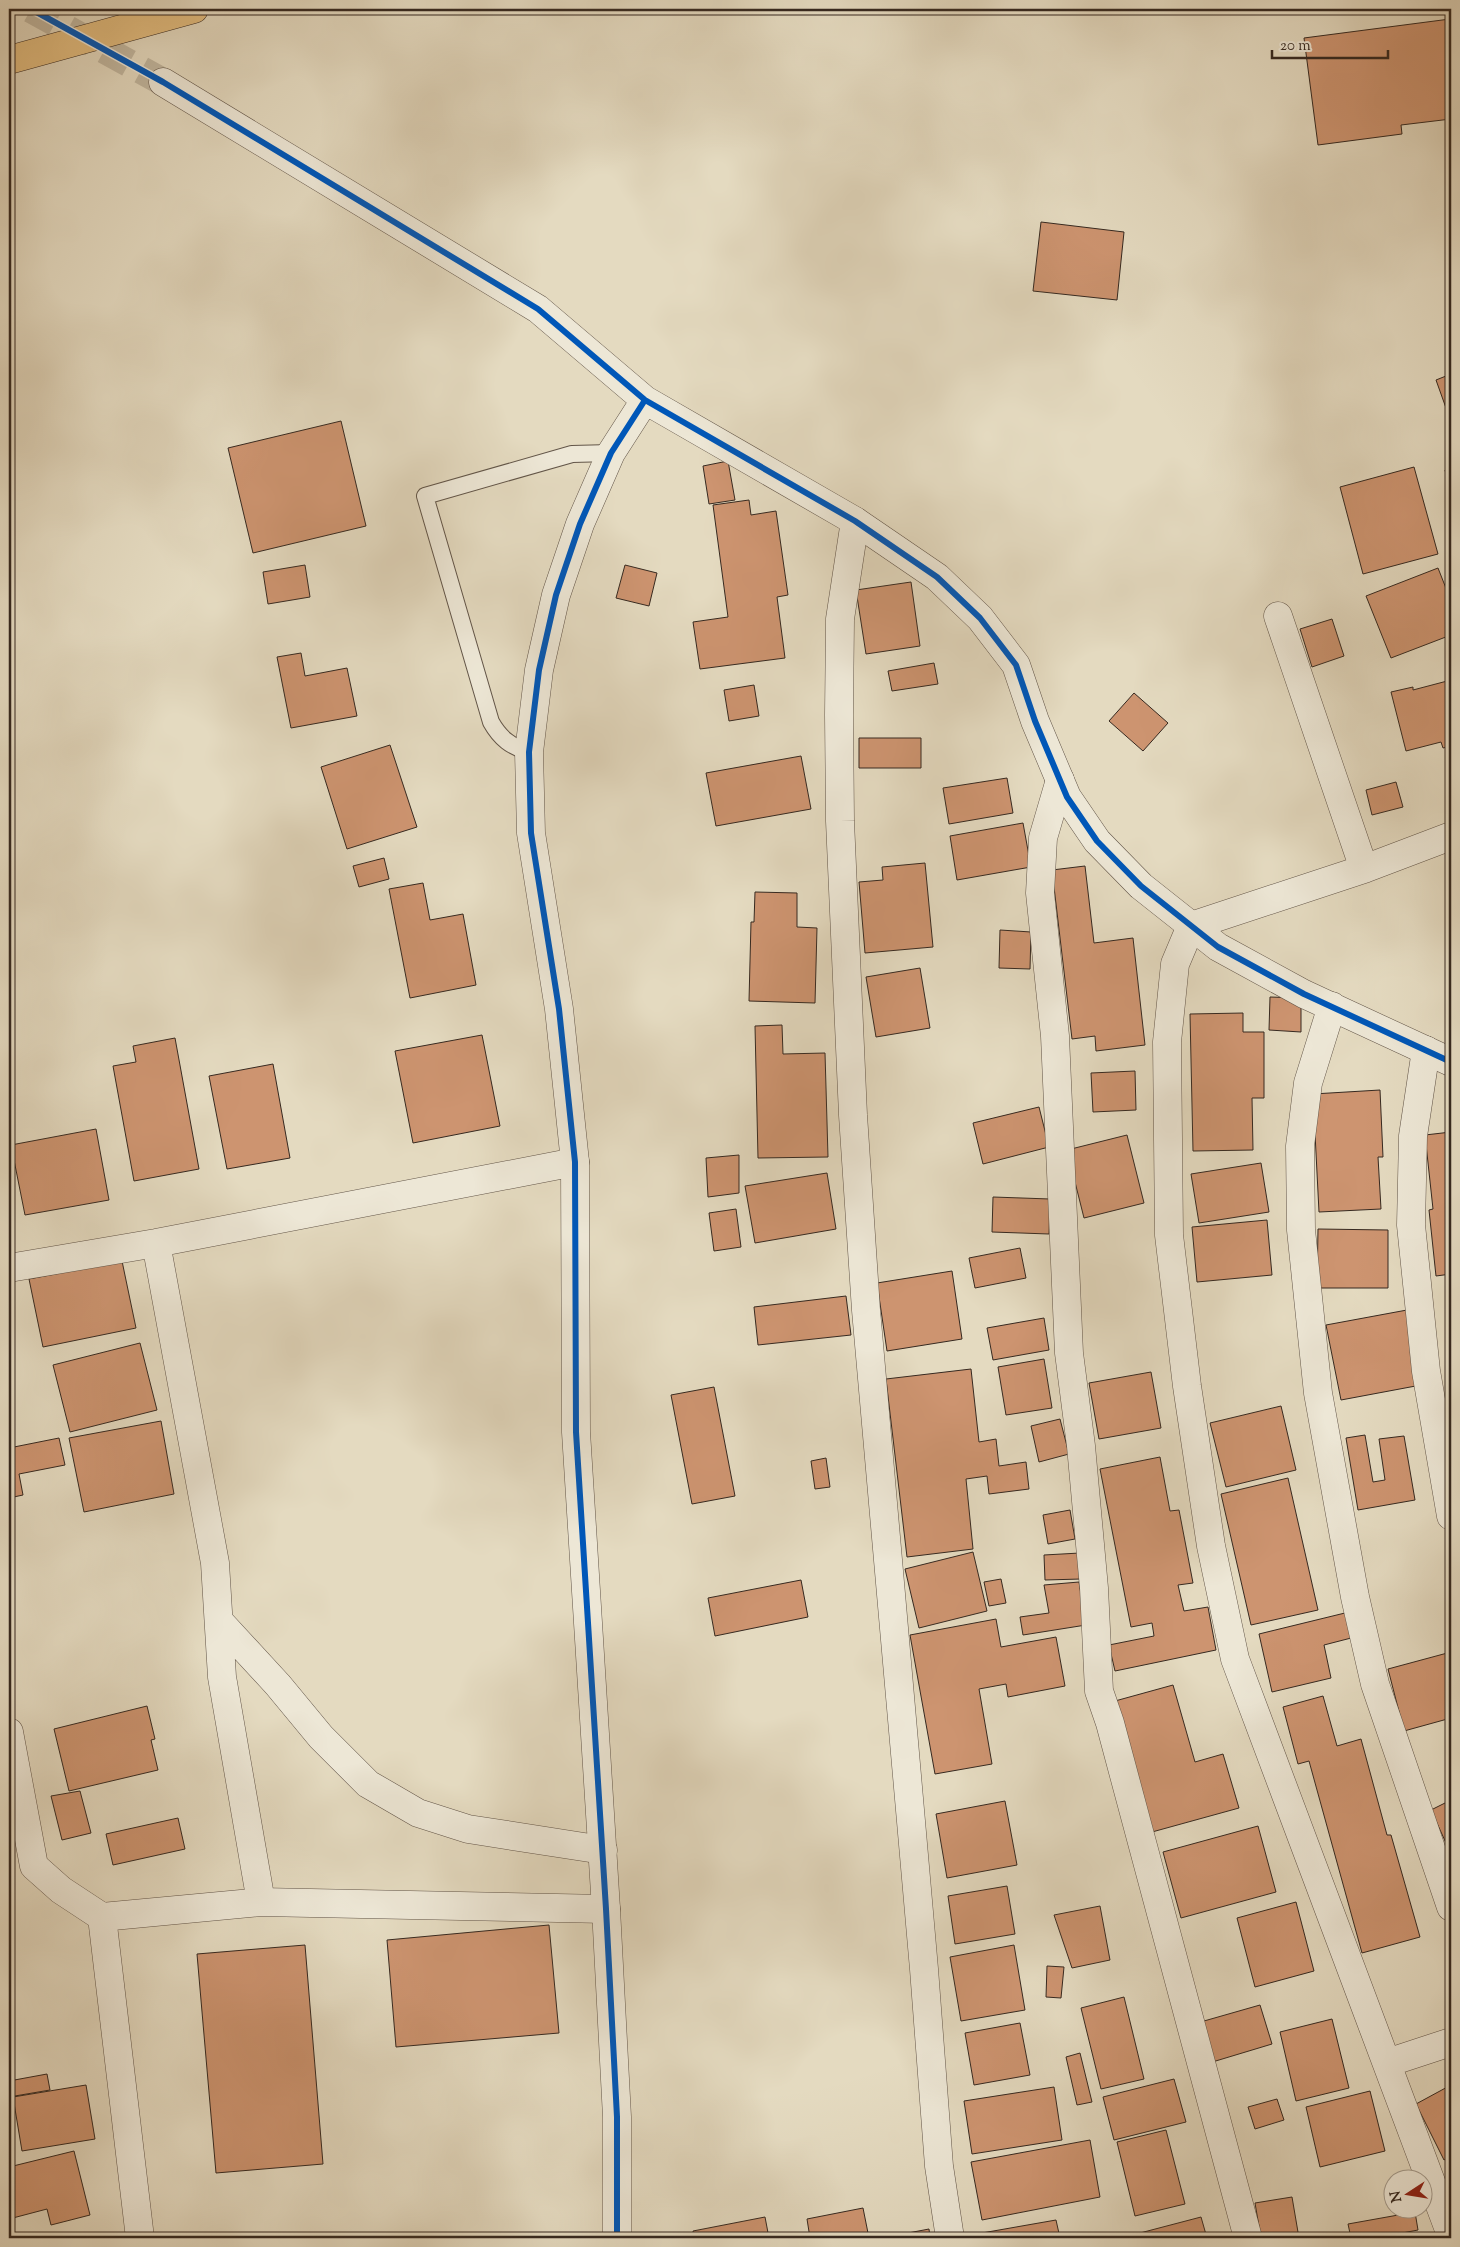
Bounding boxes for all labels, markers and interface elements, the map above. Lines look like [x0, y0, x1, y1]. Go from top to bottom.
scale bar [1272, 28, 1389, 60]
text: 20 m [1280, 36, 1311, 57]
north arrow [1382, 2170, 1432, 2220]
text: N [1386, 2189, 1408, 2204]

